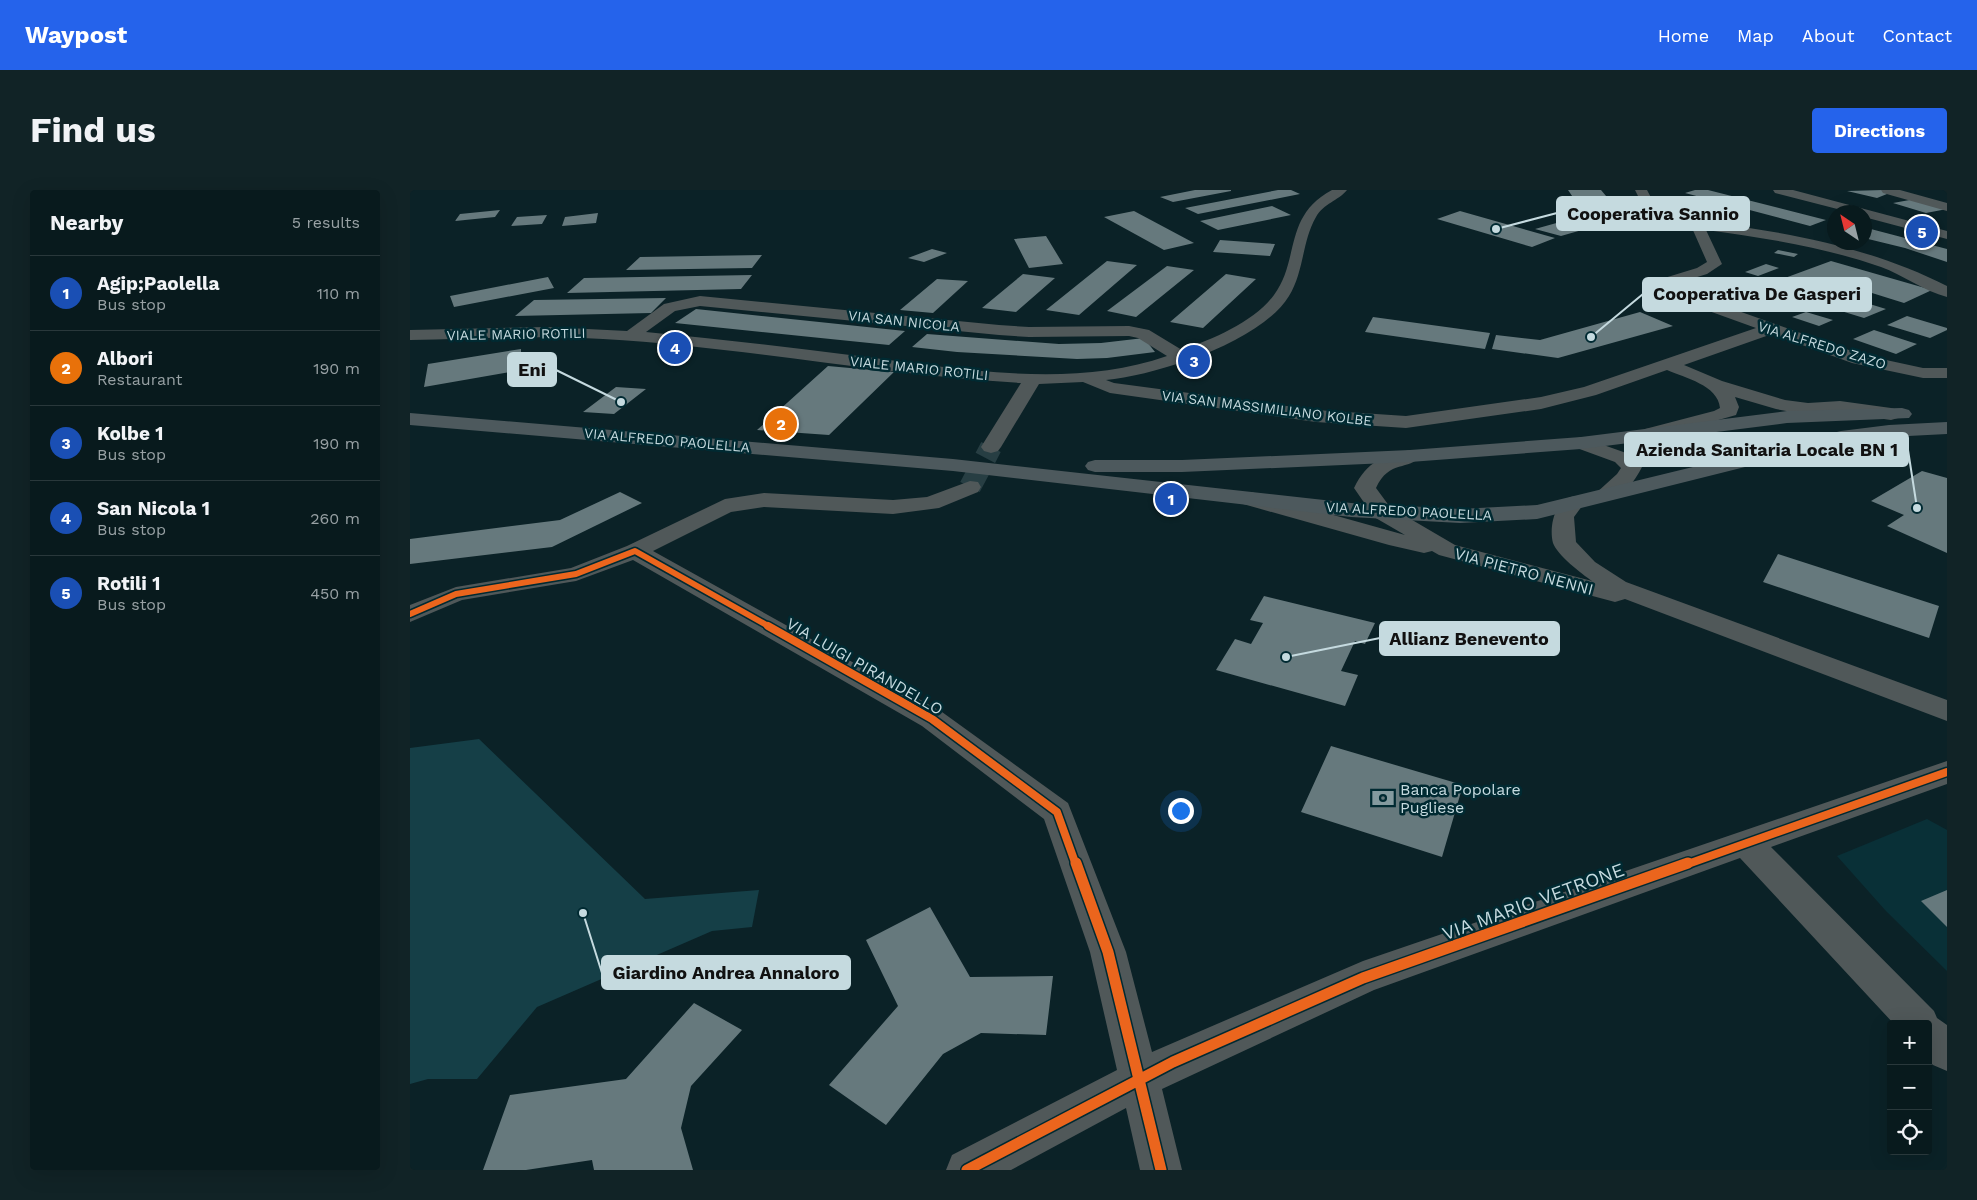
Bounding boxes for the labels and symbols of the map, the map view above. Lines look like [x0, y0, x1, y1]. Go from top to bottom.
callout: Cooperativa Sannio [1557, 197, 1749, 230]
text: Cooperativa Sannio [1567, 203, 1739, 224]
north arrow [1827, 205, 1872, 250]
pin: 5 [1906, 213, 1938, 251]
callout: Cooperativa De Gasperi [1643, 278, 1871, 311]
text: Cooperativa De Gasperi [1653, 283, 1861, 304]
street label: VIA SAN NICOLA [848, 307, 960, 335]
street label: VIA ALFREDO ZAZO [1756, 318, 1888, 372]
street label: VIALE MARIO ROTILI [446, 325, 586, 343]
pin: 4 [659, 329, 691, 367]
pin: 3 [1178, 342, 1210, 380]
callout: Eni [508, 353, 556, 386]
street label: VIALE MARIO ROTILI [849, 353, 989, 383]
text: Eni [518, 359, 546, 380]
street label: VIA SAN MASSIMILIANO KOLBE [1161, 387, 1373, 429]
pin: 2 [765, 405, 797, 443]
street label: VIA ALFREDO PAOLELLA [583, 425, 751, 455]
callout: Azienda Sanitaria Locale BN 1 [1625, 433, 1908, 466]
text: Azienda Sanitaria Locale BN 1 [1636, 439, 1898, 460]
pin: 1 [1155, 480, 1187, 518]
street label: VIA ALFREDO PAOLELLA [1325, 499, 1493, 523]
street label: VIA PIETRO NENNI [1452, 544, 1595, 599]
street label: VIA LUIGI PIRANDELLO [783, 614, 946, 719]
callout: Allianz Benevento [1380, 622, 1559, 655]
text: Allianz Benevento [1389, 628, 1549, 649]
place label: Banca Popolare Pugliese [1400, 780, 1521, 817]
bank icon: Banca Popolare Pugliese [1370, 785, 1396, 811]
your location [1168, 798, 1194, 824]
street label: VIA MARIO VETRONE [1439, 858, 1627, 945]
callout: Giardino Andrea Annaloro [602, 956, 850, 989]
text: Giardino Andrea Annaloro [612, 962, 840, 983]

